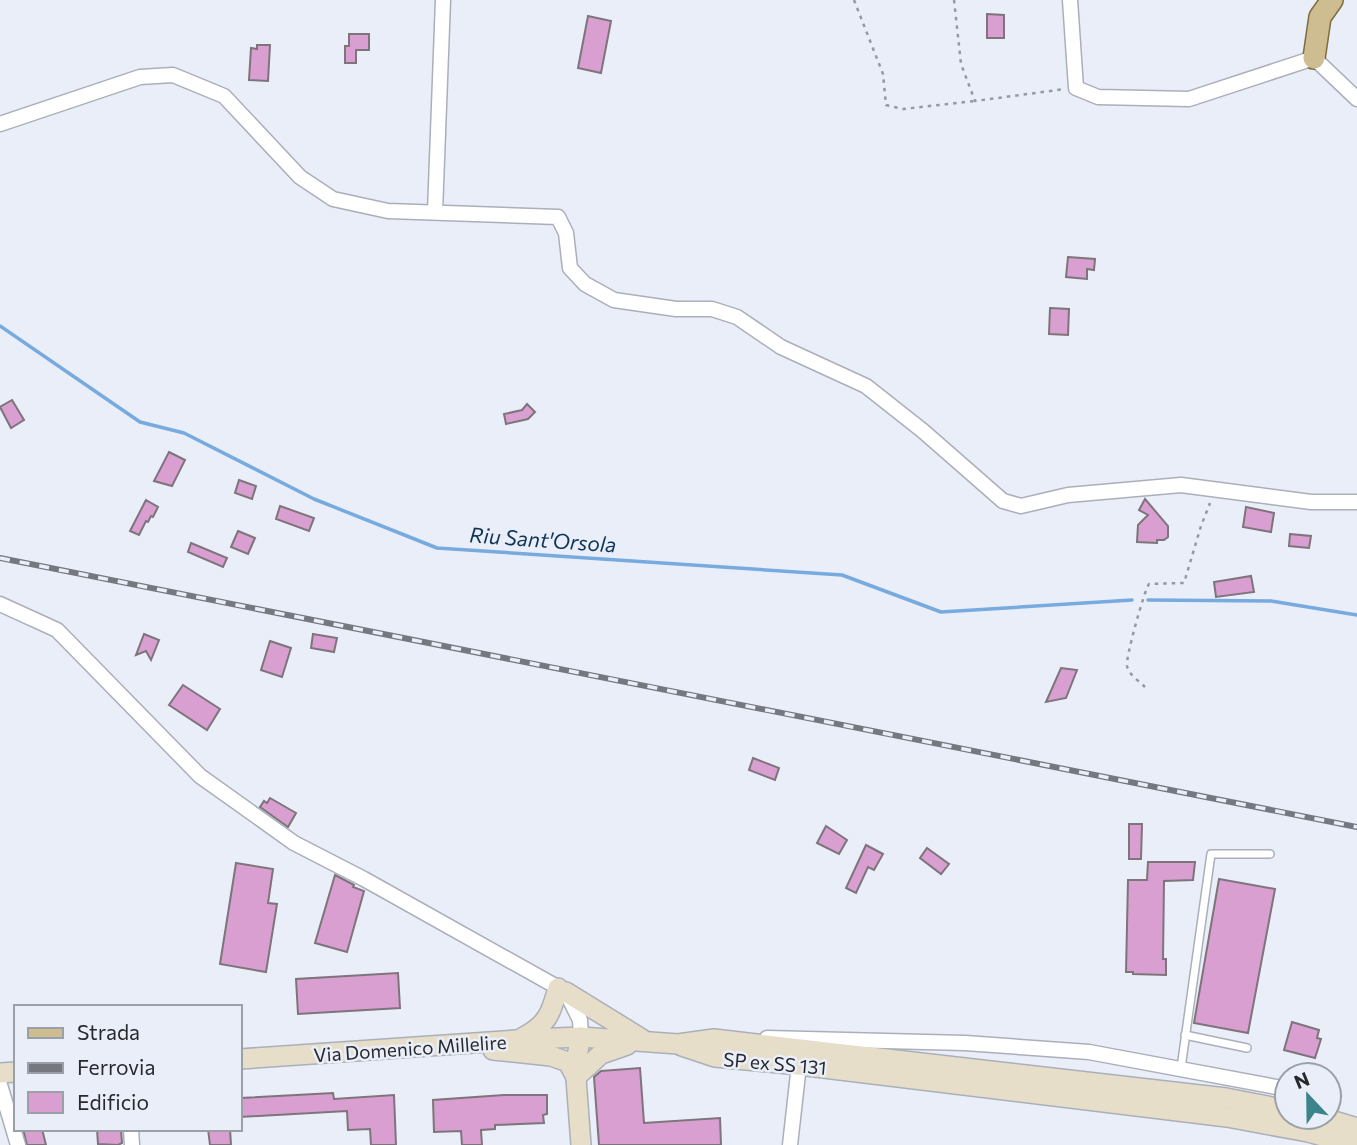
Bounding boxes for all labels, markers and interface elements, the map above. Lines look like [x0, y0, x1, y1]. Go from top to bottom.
water label: Riu Sant'Orsola [469, 521, 617, 557]
legend [14, 1005, 242, 1131]
text: Strada [77, 1019, 140, 1044]
street label: Via Domenico Millelire [313, 1030, 507, 1066]
street label: SP ex SS 131 [722, 1047, 828, 1079]
text: Ferrovia [77, 1054, 155, 1079]
north arrow [1273, 1061, 1343, 1131]
text: N [1291, 1066, 1312, 1093]
text: Edificio [77, 1089, 149, 1114]

